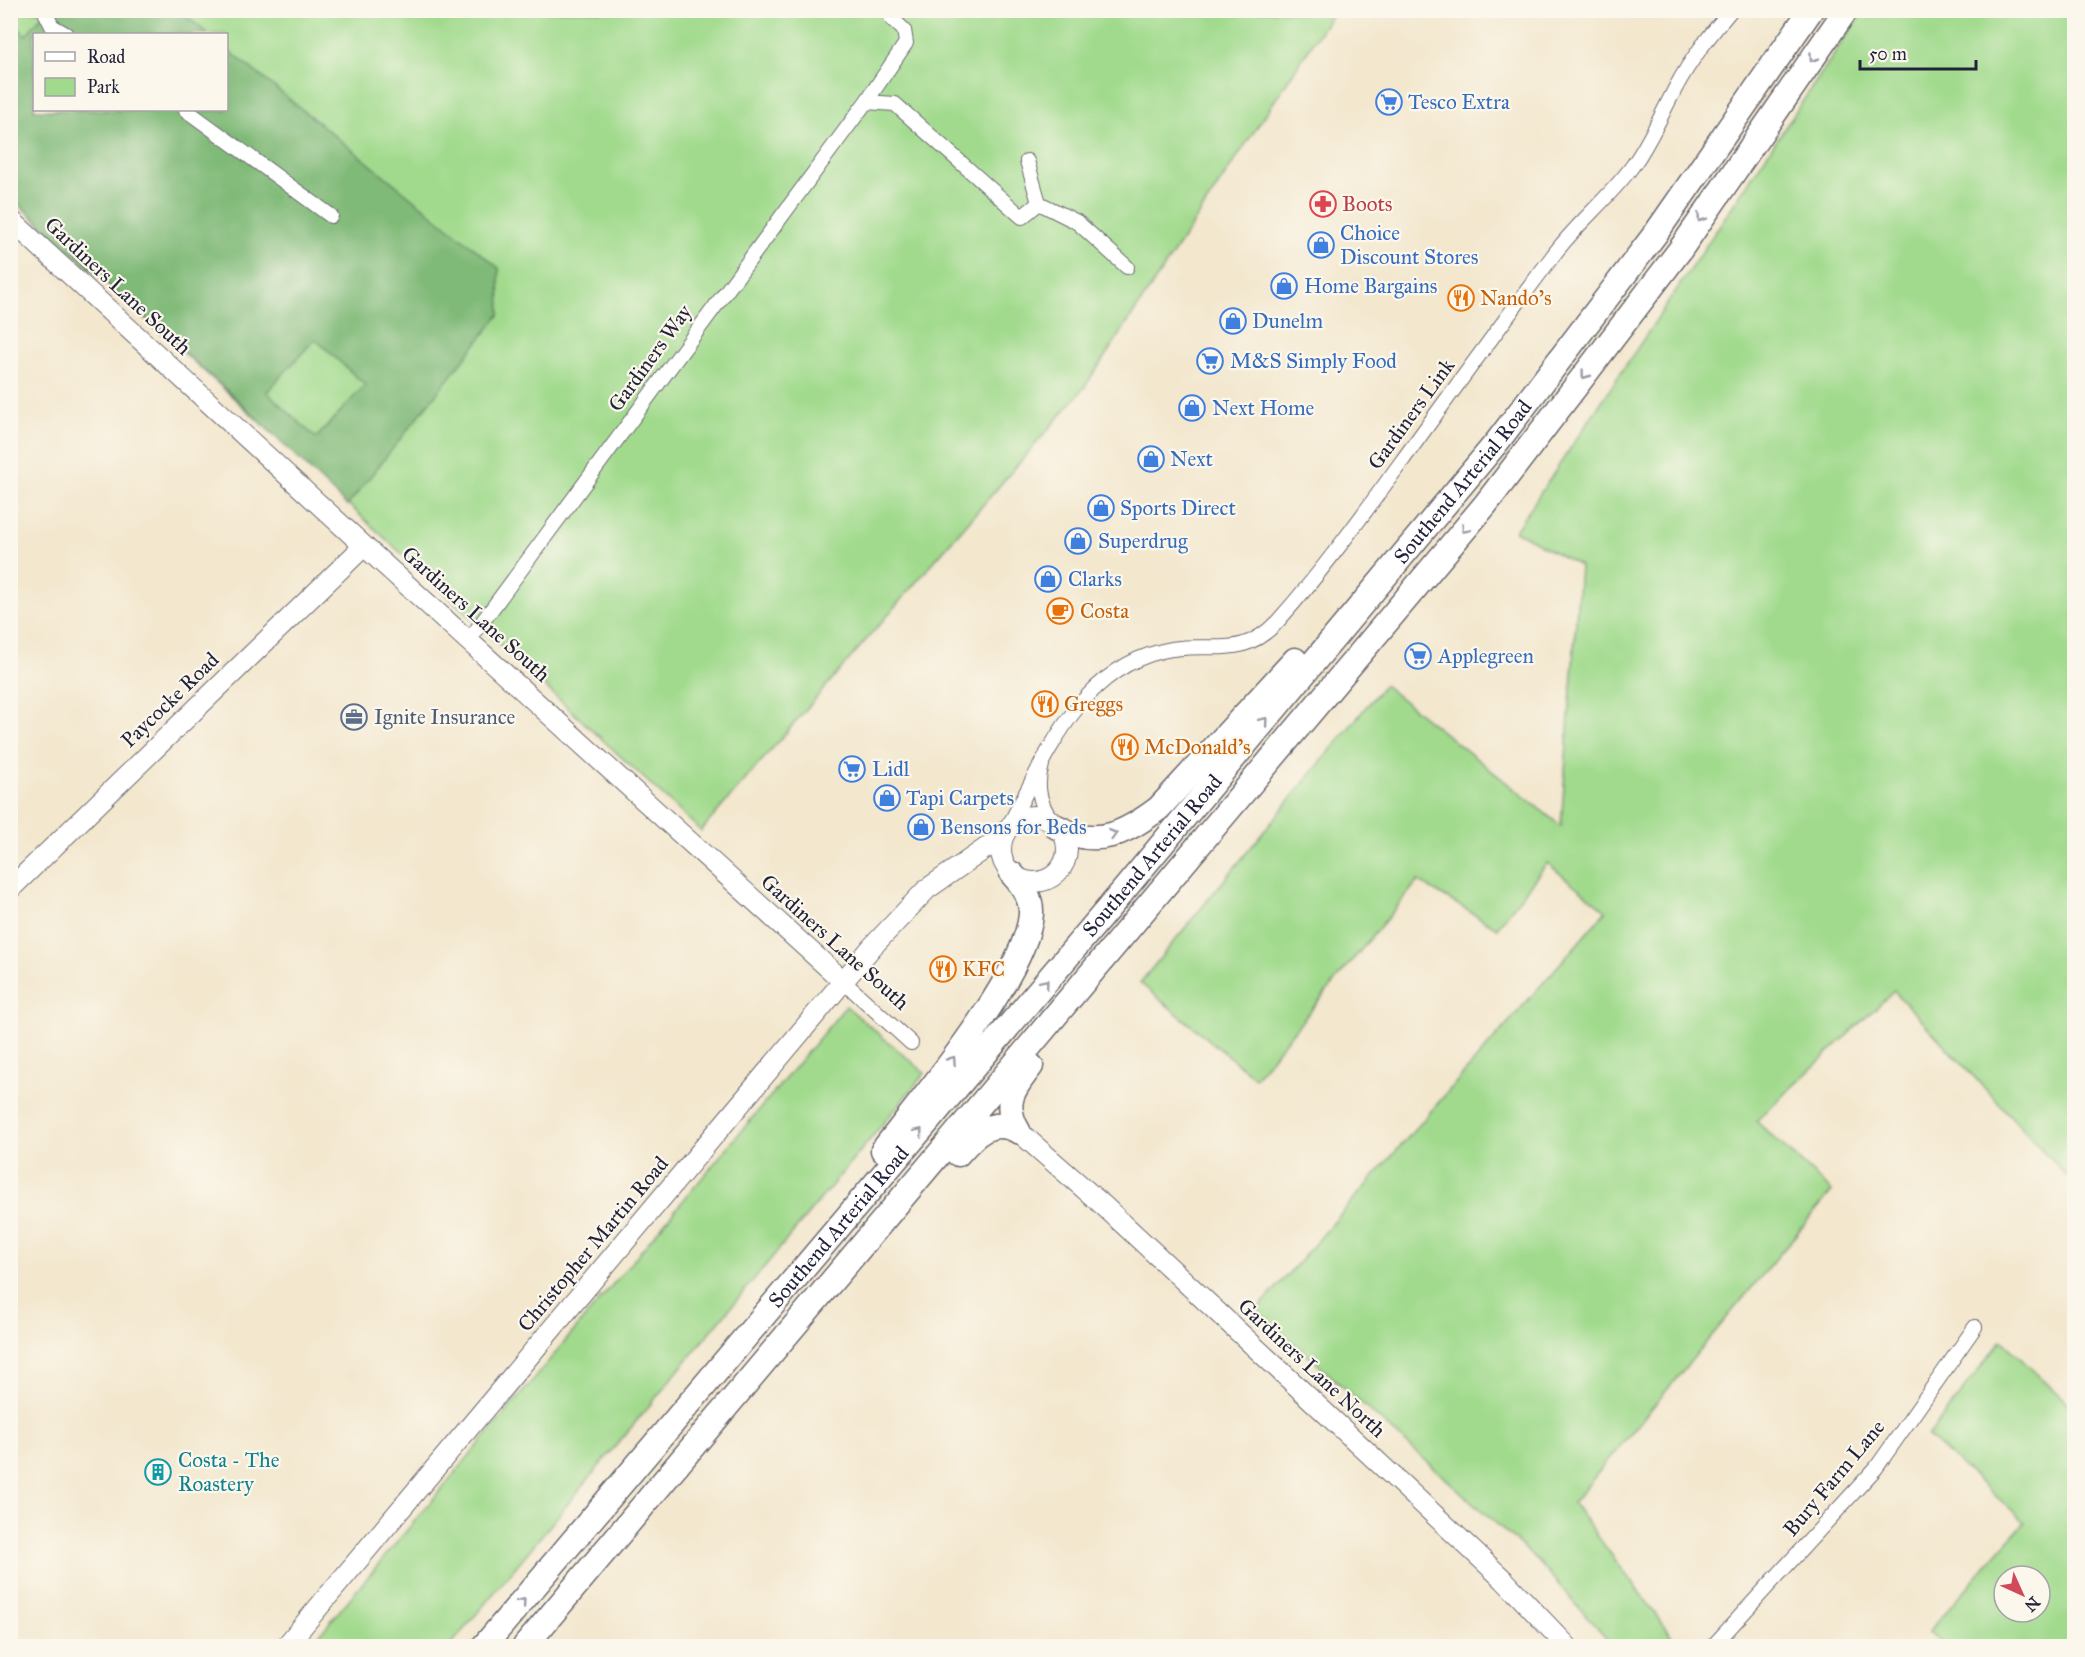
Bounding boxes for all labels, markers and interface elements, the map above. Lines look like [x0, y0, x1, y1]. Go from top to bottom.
legend [33, 33, 228, 111]
scale bar [1860, 33, 1976, 71]
text: 50 m [1869, 43, 1907, 65]
text: Road [87, 46, 125, 68]
one-way arrow [1809, 52, 1820, 63]
text: Park [87, 76, 120, 98]
supermarket icon: Tesco Extra [1374, 87, 1404, 117]
place label: Tesco Extra [1408, 89, 1510, 115]
pharmacy icon: Boots [1308, 189, 1338, 219]
place label: Boots [1342, 191, 1392, 217]
street label: Gardiners Lane South [39, 211, 197, 361]
one-way arrow [1697, 212, 1708, 223]
place label: Choice Discount Stores [1340, 220, 1478, 270]
shop icon: Choice Discount Stores [1306, 230, 1336, 260]
shop icon: Home Bargains [1269, 271, 1299, 301]
place label: Home Bargains [1304, 273, 1438, 299]
restaurant icon: Nando's [1446, 283, 1476, 313]
place label: Nando's [1480, 285, 1552, 311]
street label: Gardiners Way [602, 299, 698, 417]
shop icon: Dunelm [1218, 306, 1248, 336]
place label: Dunelm [1252, 308, 1324, 334]
supermarket icon: M&S Simply Food [1195, 346, 1225, 376]
place label: M&S Simply Food [1230, 348, 1397, 374]
street label: Gardiners Link [1362, 353, 1460, 475]
one-way arrow [1581, 368, 1592, 379]
shop icon: Next Home [1177, 393, 1207, 423]
street label: Southend Arterial Road [1388, 394, 1538, 569]
place label: Next Home [1212, 395, 1315, 421]
shop icon: Next [1136, 444, 1166, 474]
place label: Next [1170, 446, 1213, 472]
shop icon: Sports Direct [1086, 493, 1116, 523]
place label: Sports Direct [1120, 495, 1236, 521]
one-way arrow [1461, 522, 1472, 533]
shop icon: Superdrug [1063, 526, 1093, 556]
place label: Superdrug [1098, 528, 1188, 554]
street label: Gardiners Lane South [396, 541, 556, 688]
shop icon: Clarks [1033, 564, 1063, 594]
place label: Clarks [1068, 566, 1122, 592]
cafe icon: Costa [1045, 596, 1075, 626]
place label: Costa [1080, 598, 1129, 624]
supermarket icon: Applegreen [1403, 641, 1433, 671]
place label: Applegreen [1437, 643, 1534, 669]
street label: Paycocke Road [116, 647, 225, 753]
restaurant icon: Greggs [1030, 689, 1060, 719]
place label: Greggs [1064, 691, 1123, 717]
office icon: Ignite Insurance [339, 702, 369, 732]
place label: Ignite Insurance [374, 704, 515, 730]
one-way arrow [1257, 717, 1268, 728]
restaurant icon: McDonald's [1110, 732, 1140, 762]
place label: McDonald's [1144, 734, 1251, 760]
supermarket icon: Lidl [837, 754, 867, 784]
place label: Lidl [872, 756, 910, 782]
street label: Southend Arterial Road [1077, 769, 1228, 942]
shop icon: Tapi Carpets [872, 783, 902, 813]
place label: Tapi Carpets [906, 785, 1014, 811]
shop icon: Bensons for Beds [906, 812, 936, 842]
place label: Bensons for Beds [940, 814, 1087, 840]
one-way arrow [1107, 829, 1118, 841]
street label: Gardiners Lane South [755, 869, 915, 1016]
restaurant icon: KFC [928, 954, 958, 984]
place label: KFC [962, 956, 1005, 982]
one-way arrow [1037, 979, 1048, 990]
one-way arrow [944, 1056, 956, 1066]
one-way arrow [912, 1128, 923, 1139]
street label: Southend Arterial Road [763, 1140, 915, 1313]
street label: Christopher Martin Road [512, 1151, 674, 1337]
street label: Gardiners Lane North [1233, 1293, 1392, 1443]
street label: Bury Farm Lane [1778, 1414, 1890, 1541]
place label: Costa - The Roastery [178, 1447, 280, 1497]
building icon: Costa - The Roastery [143, 1457, 173, 1487]
north arrow [1992, 1564, 2052, 1624]
text: N [2020, 1593, 2044, 1616]
one-way arrow [514, 1598, 525, 1609]

